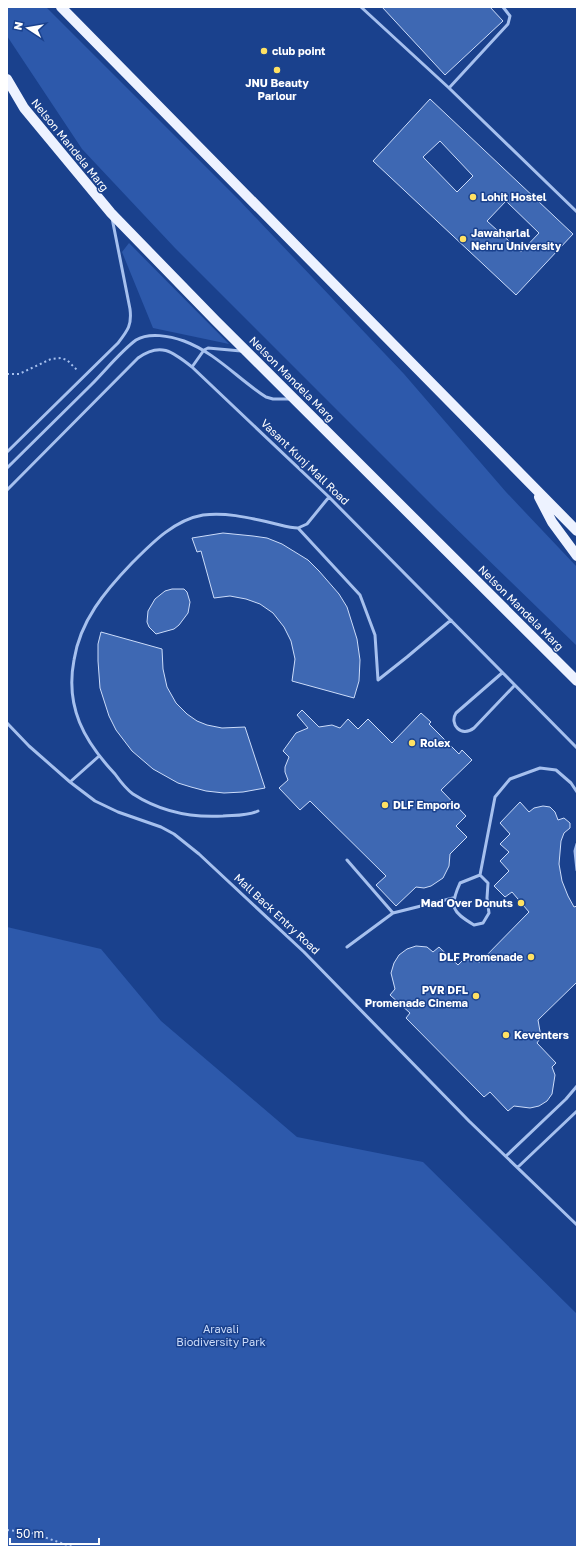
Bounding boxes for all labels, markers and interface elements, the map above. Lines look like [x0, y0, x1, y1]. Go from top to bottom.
north arrow [8, 8, 48, 48]
text: N [11, 20, 25, 31]
place label: club point [272, 44, 326, 57]
marker: club point [259, 46, 269, 56]
marker: JNU Beauty Parlour [272, 65, 282, 75]
place label: JNU Beauty Parlour [245, 76, 309, 102]
street label: Nelson Mandela Marg [29, 96, 112, 193]
place label: Lohit Hostel [481, 190, 547, 203]
marker: Lohit Hostel [468, 192, 478, 202]
place label: Jawaharlal Nehru University [471, 226, 562, 252]
marker: Jawaharlal Nehru University [458, 234, 468, 244]
street label: Nelson Mandela Marg [247, 333, 338, 424]
street label: Vasant Kunj Mall Road [259, 416, 352, 507]
street label: Nelson Mandela Marg [476, 562, 567, 653]
place label: Rolex [420, 736, 451, 749]
marker: Rolex [407, 738, 417, 748]
place label: DLF Emporio [393, 798, 461, 811]
marker: DLF Emporio [380, 800, 390, 810]
street label: Mall Back Entry Road [232, 871, 323, 957]
place label: Mad Over Donuts [421, 896, 513, 909]
marker: Mad Over Donuts [516, 898, 526, 908]
place label: DLF Promenade [439, 950, 524, 963]
marker: DLF Promenade [526, 952, 536, 962]
place label: PVR DFL Promenade Cinema [365, 983, 469, 1009]
marker: PVR DFL Promenade Cinema [471, 991, 481, 1001]
place label: Keventers [514, 1028, 569, 1041]
marker: Keventers [501, 1030, 511, 1040]
park label: Aravali Biodiversity Park [176, 1322, 266, 1348]
scale bar [10, 1520, 99, 1546]
text: 50 m [16, 1526, 44, 1541]

